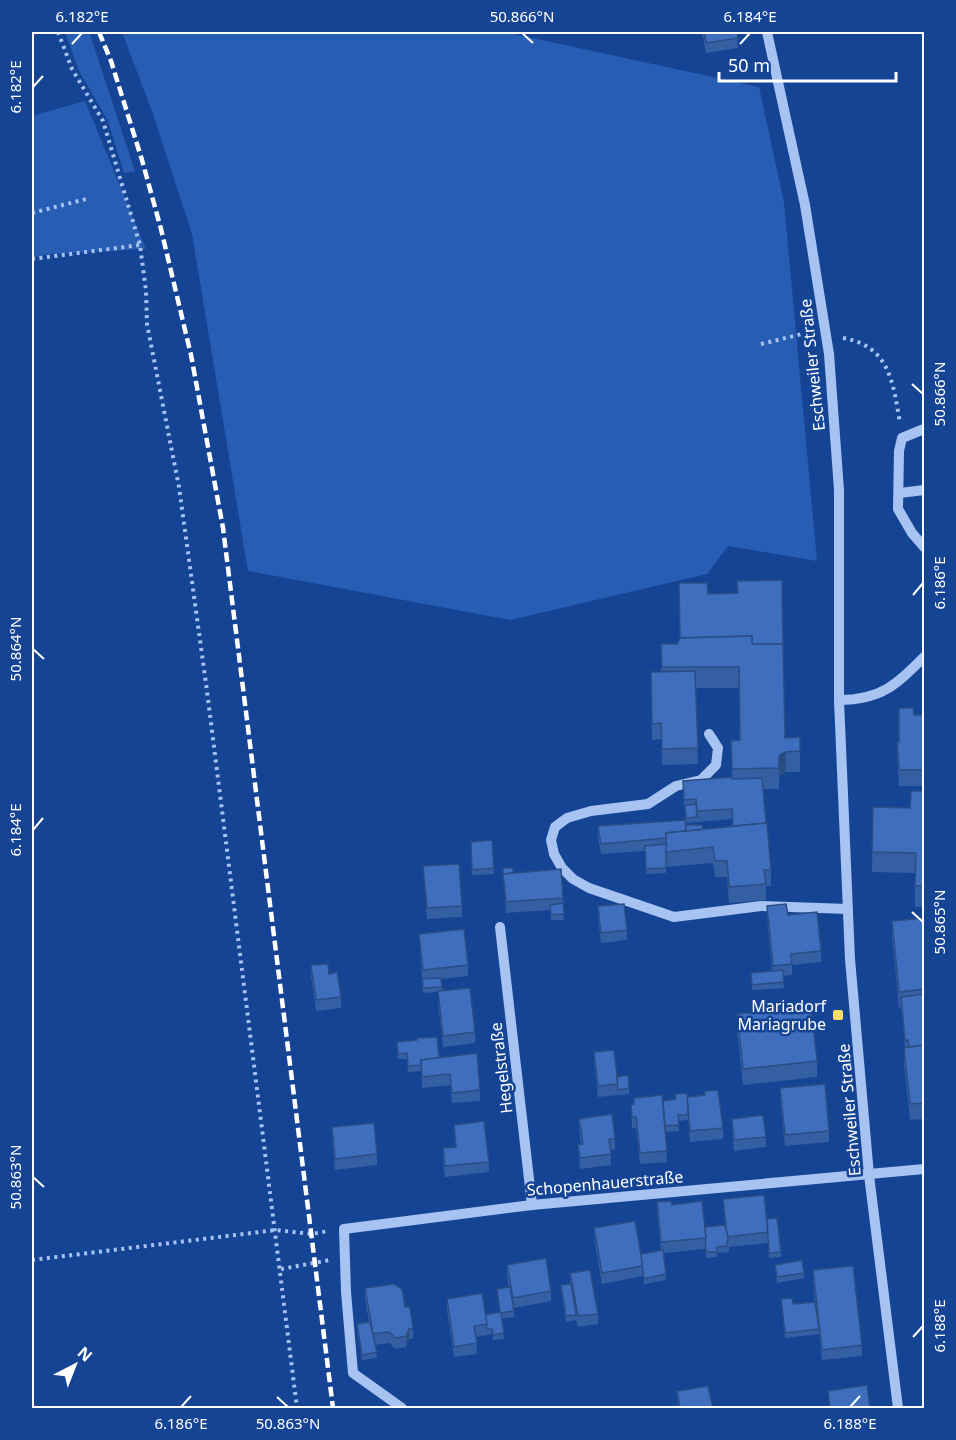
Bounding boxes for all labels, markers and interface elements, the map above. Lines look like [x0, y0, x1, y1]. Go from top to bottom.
text: 6.182°E [55, 6, 109, 26]
text: 50.866°N [490, 6, 554, 26]
text: 6.184°E [723, 6, 777, 26]
scale bar [719, 45, 896, 83]
text: 50 m [728, 53, 770, 77]
text: 6.182°E [5, 60, 25, 114]
street label: Eschweiler Straße [794, 298, 830, 432]
text: 50.866°N [929, 362, 949, 426]
text: 6.186°E [929, 556, 949, 610]
text: 50.864°N [5, 617, 25, 681]
text: 6.184°E [5, 803, 25, 857]
text: 50.865°N [929, 890, 949, 954]
place label: Mariadorf Mariagrube [738, 995, 827, 1035]
marker: Mariadorf Mariagrube [831, 1008, 845, 1022]
street label: Hegelstraße [484, 1021, 518, 1115]
street label: Eschweiler Straße [832, 1043, 866, 1177]
text: 50.863°N [5, 1145, 25, 1209]
street label: Schopenhauerstraße [526, 1165, 684, 1201]
text: 6.188°E [929, 1299, 949, 1353]
north arrow [45, 1335, 105, 1395]
text: N [73, 1341, 97, 1366]
text: 6.186°E [154, 1413, 208, 1433]
text: 50.863°N [256, 1413, 320, 1433]
text: 6.188°E [823, 1413, 877, 1433]

